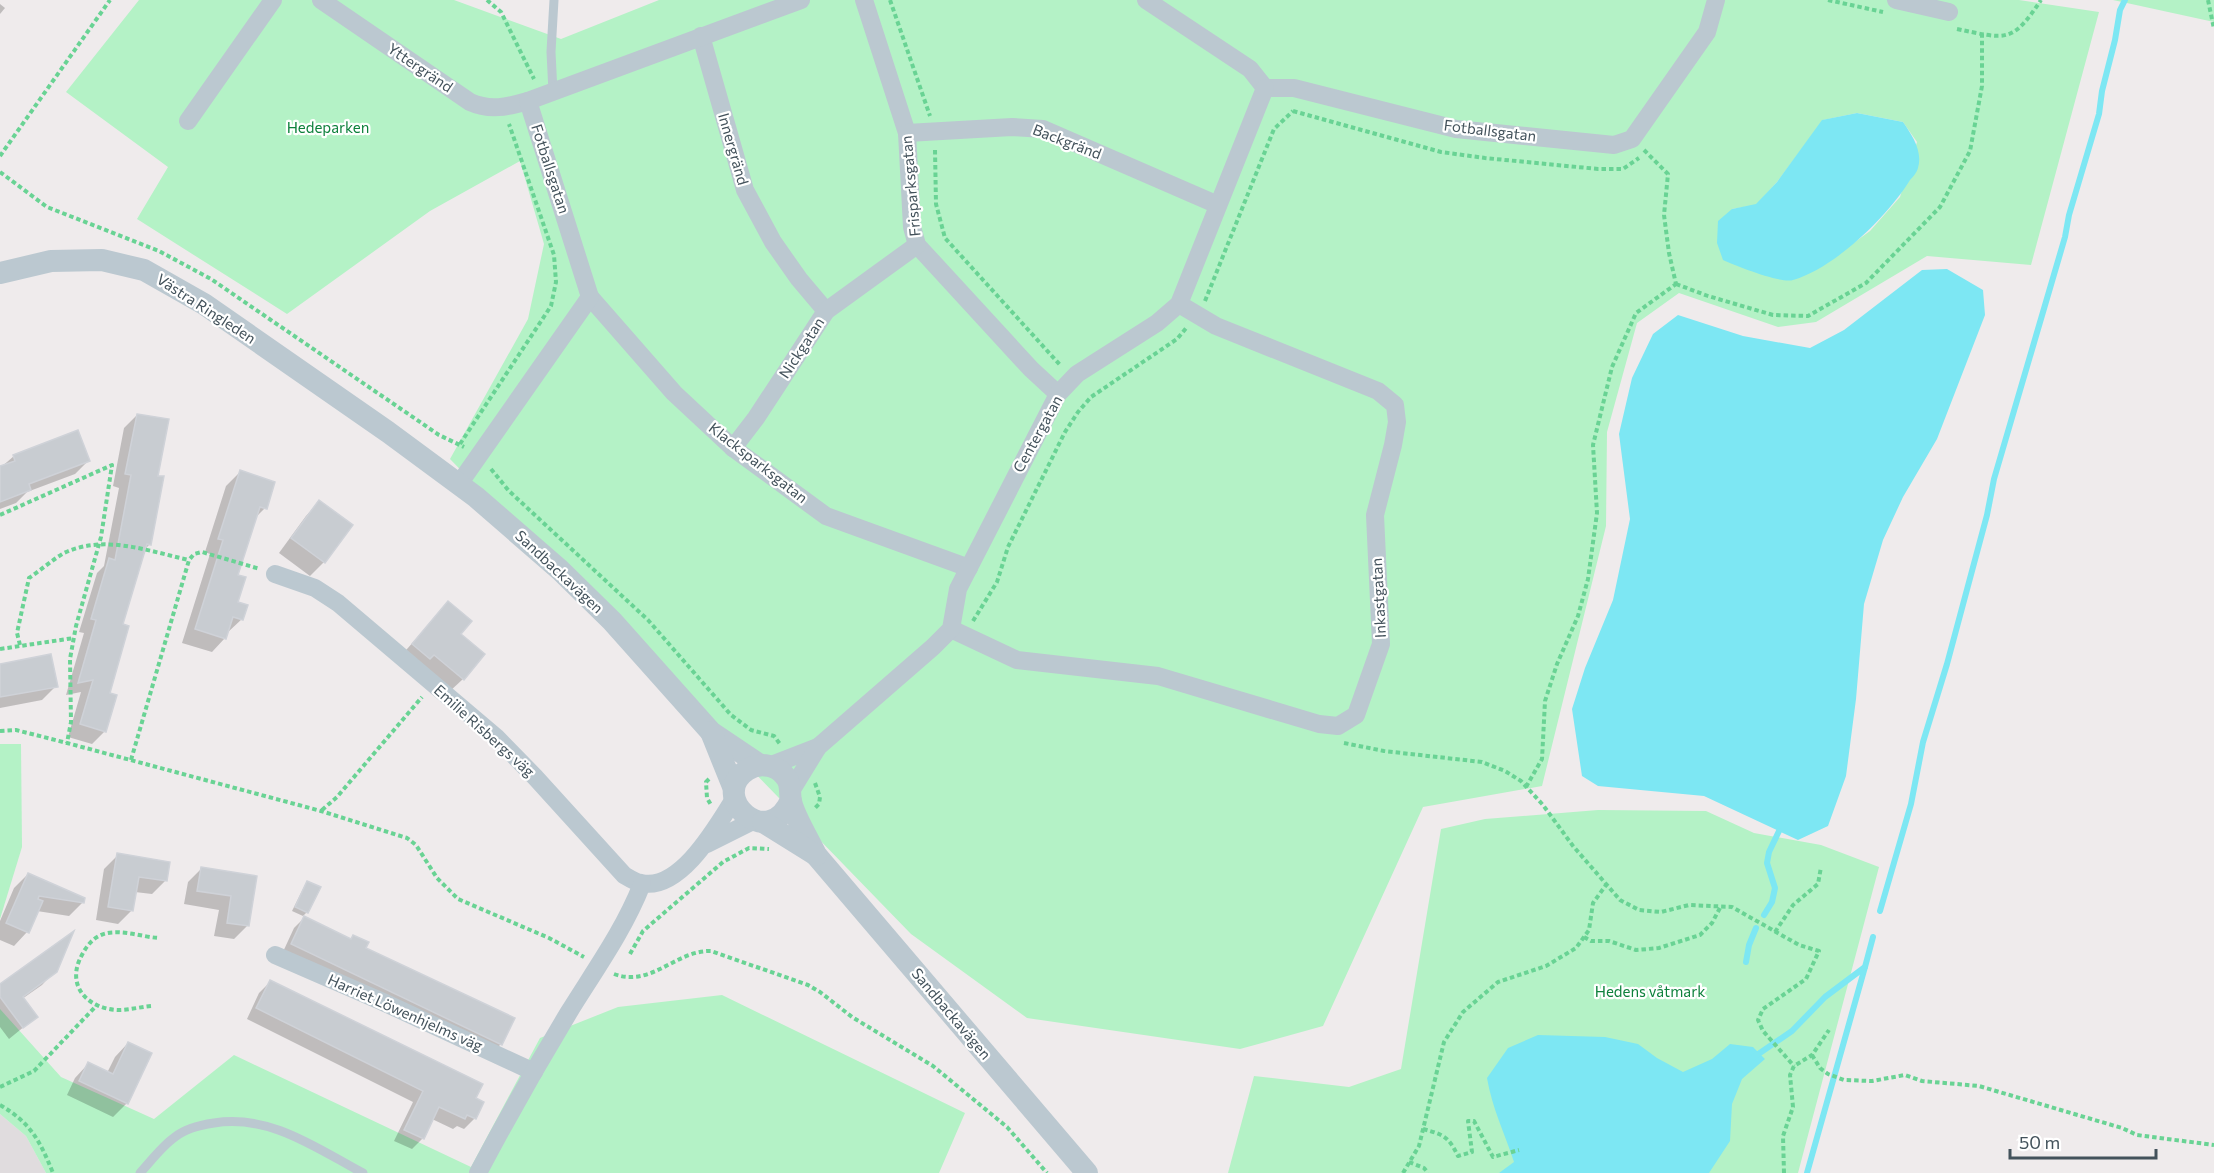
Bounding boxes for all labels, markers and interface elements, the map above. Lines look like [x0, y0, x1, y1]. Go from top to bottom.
street label: Yttergränd [385, 39, 456, 95]
street label: Innergränd [715, 111, 753, 187]
street label: Fotballsgatan [1443, 115, 1537, 145]
park label: Hedeparken [287, 118, 369, 136]
street label: Backgränd [1030, 120, 1104, 162]
street label: Fotballsgatan [528, 122, 574, 216]
street label: Frisparksgatan [897, 135, 923, 237]
street label: Västra Ringleden [154, 269, 259, 347]
street label: Nickgatan [775, 314, 828, 381]
street label: Centergatan [1009, 392, 1066, 475]
street label: Klacksparksgatan [706, 418, 812, 506]
street label: Sandbackavägen [512, 526, 607, 617]
street label: Inkastgatan [1367, 558, 1389, 639]
street label: Emilie Risbergs väg [431, 680, 539, 780]
street label: Sandbackavägen [908, 964, 995, 1063]
street label: Harriet Löwenhjelms väg [325, 970, 486, 1054]
park label: Hedens våtmark [1595, 982, 1705, 1000]
scale bar [2010, 1122, 2156, 1160]
text: 50 m [2019, 1131, 2060, 1153]

